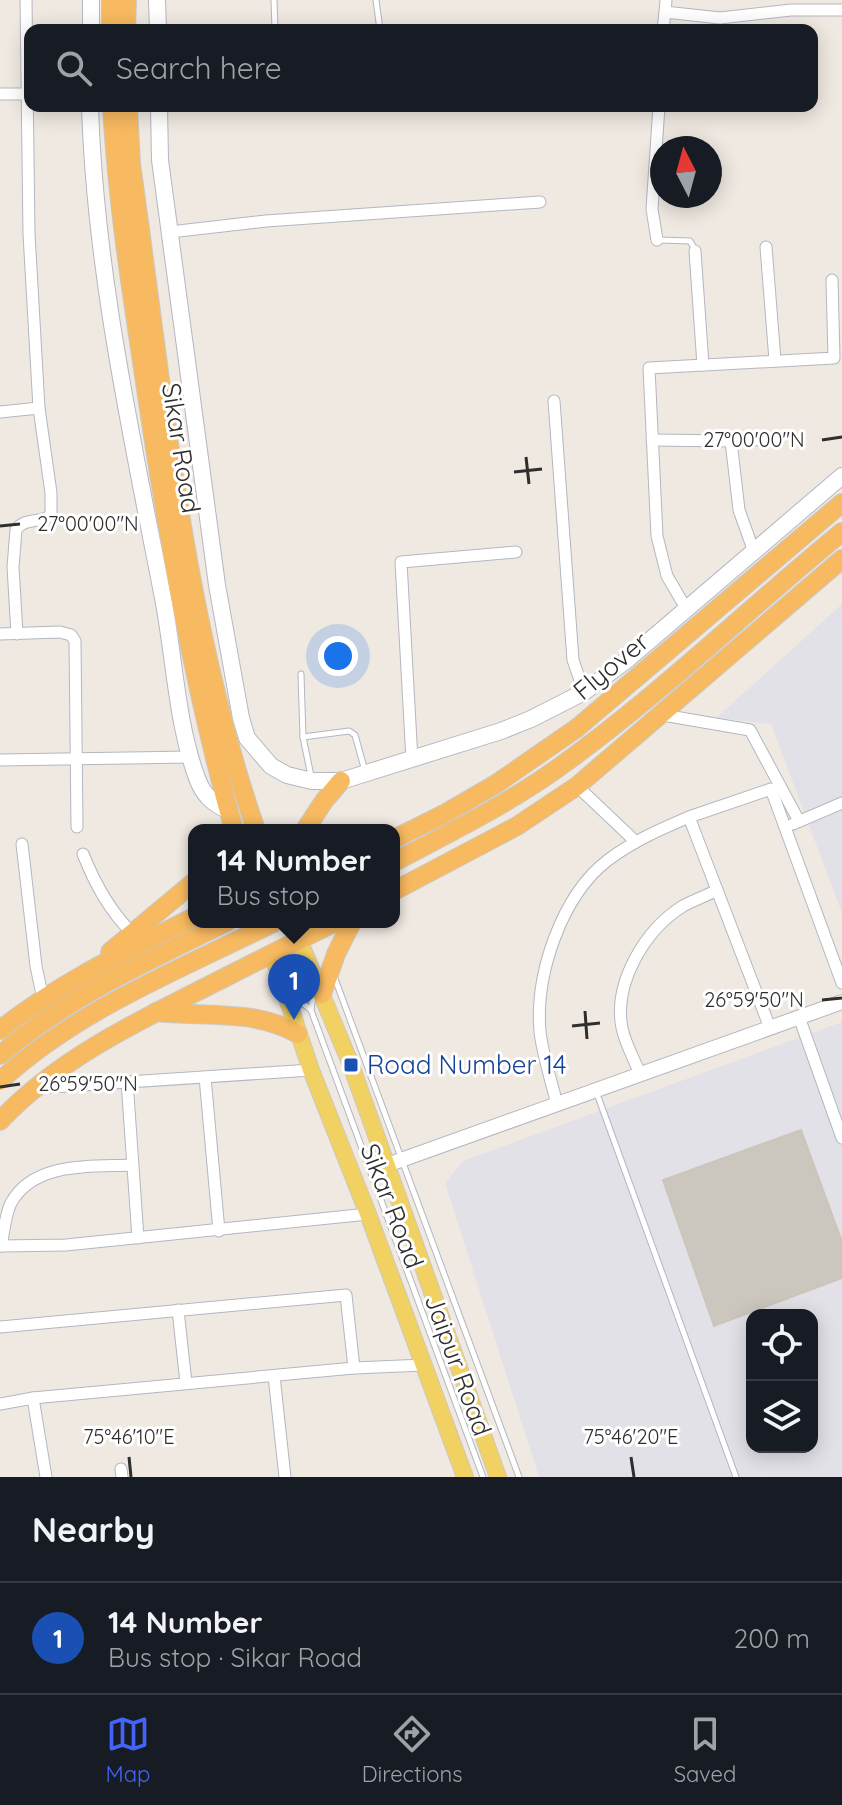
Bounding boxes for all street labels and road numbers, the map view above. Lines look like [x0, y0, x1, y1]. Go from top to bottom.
street label: Sikar Road [155, 380, 208, 515]
street label: Flyover [566, 624, 655, 707]
street label: Sikar Road [354, 1139, 431, 1273]
street label: Jaipur Road [418, 1289, 499, 1440]

